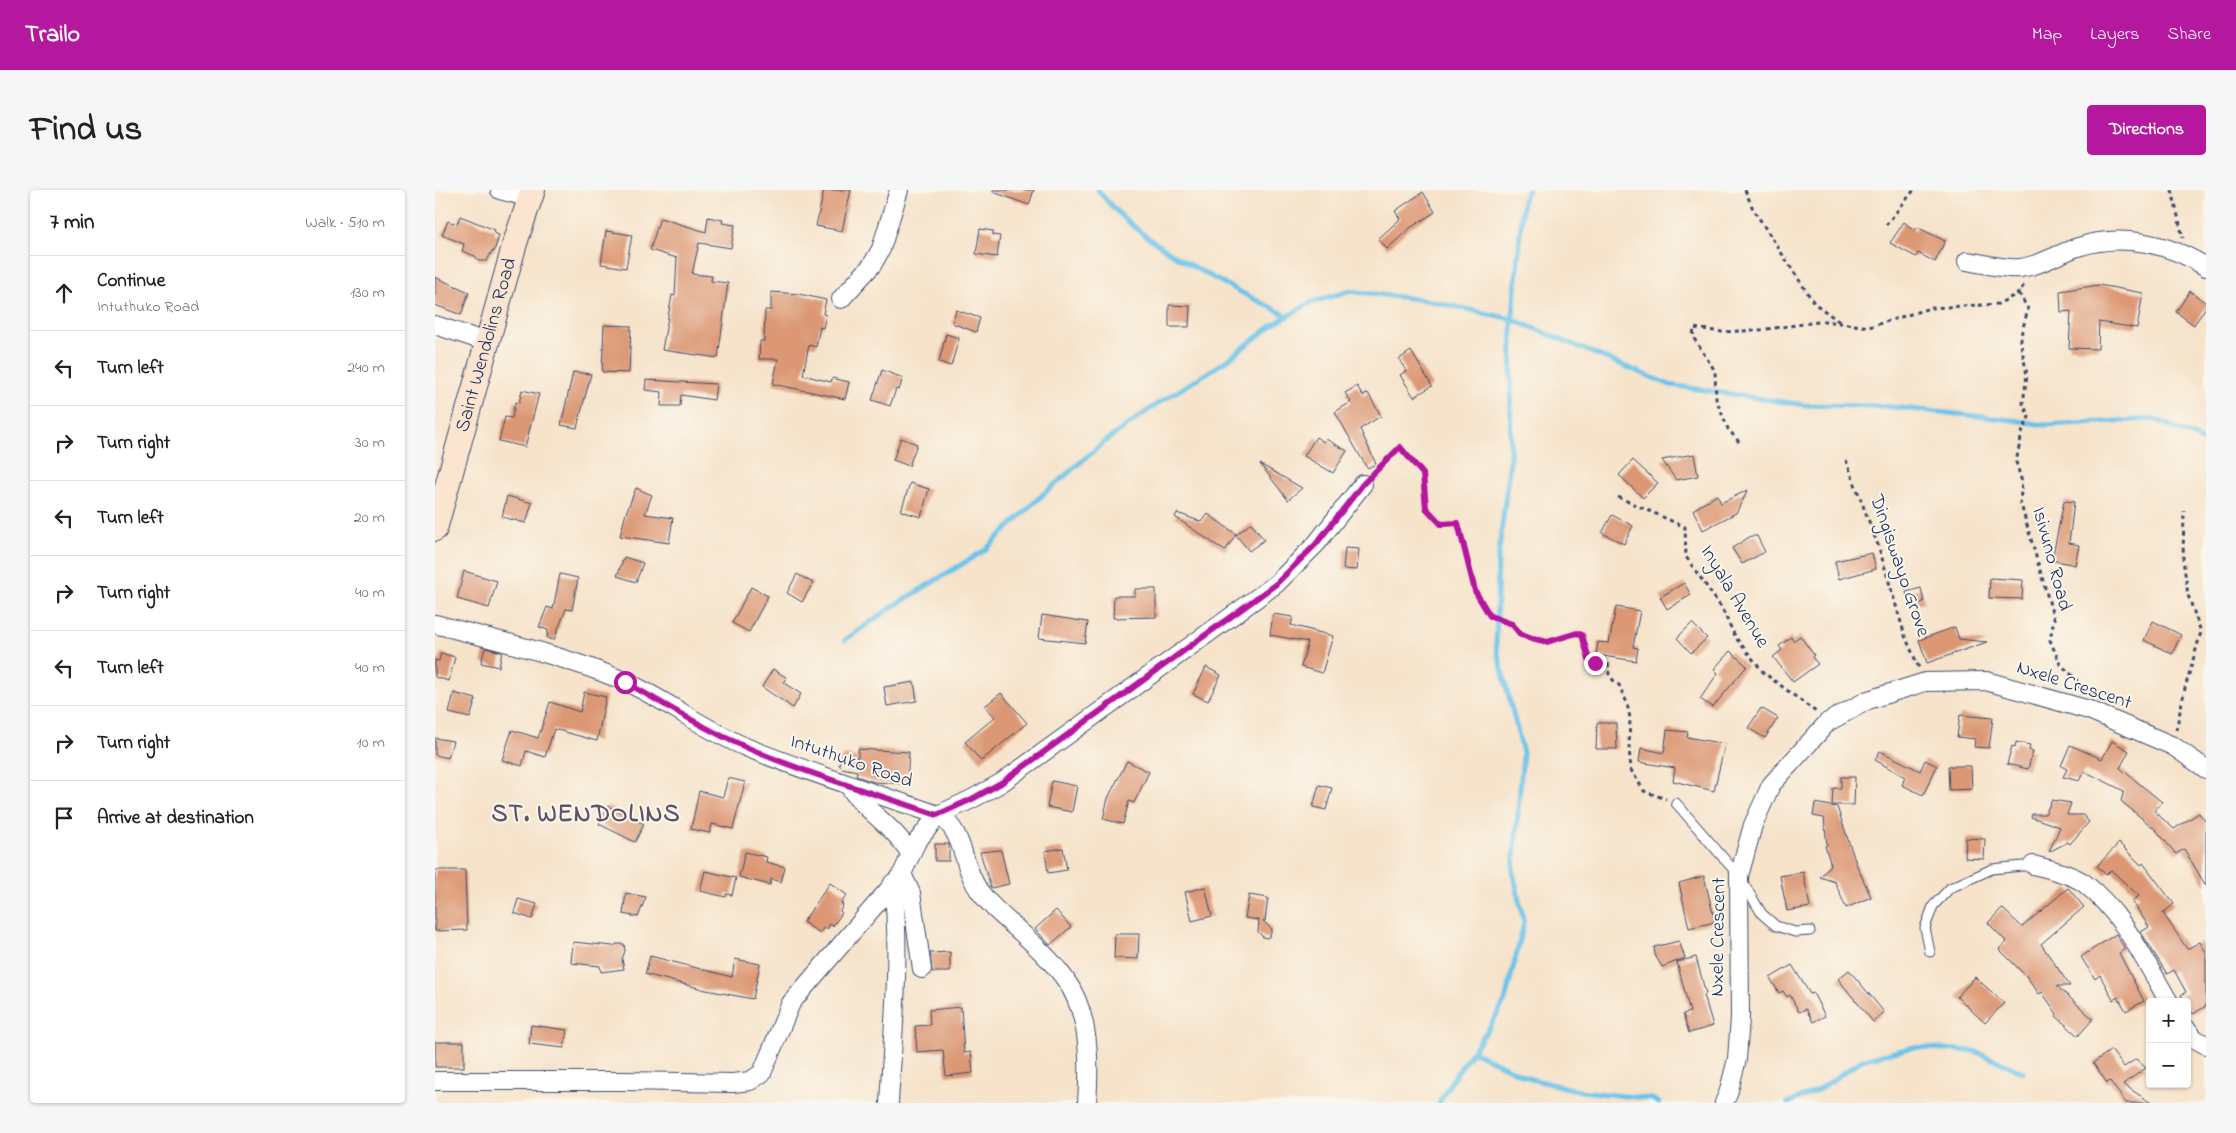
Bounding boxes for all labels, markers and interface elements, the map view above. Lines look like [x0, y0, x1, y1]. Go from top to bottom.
text: Trailo [25, 18, 80, 53]
text: Map [2032, 22, 2062, 48]
text: Layers [2090, 22, 2140, 48]
text: Share [2168, 22, 2211, 48]
text: Find us [30, 105, 142, 156]
button: Directions [2087, 105, 2206, 155]
text: 7 min [50, 208, 94, 238]
text: Walk · 510 m [305, 211, 385, 235]
street label: Saint Wendolins Road [448, 255, 525, 436]
text: Continue [97, 268, 165, 295]
icon: ahead [50, 279, 78, 307]
text: 130 m [350, 281, 385, 305]
text: Intuthuko Road [97, 295, 199, 319]
icon: left [50, 354, 78, 382]
text: Turn left [97, 355, 164, 382]
text: 240 m [347, 356, 385, 380]
icon: right [50, 429, 78, 457]
text: Turn right [97, 430, 170, 457]
text: 30 m [355, 431, 385, 455]
street label: Dingiswayo Grove [1860, 490, 1937, 641]
icon: left [50, 504, 78, 532]
street label: Isivuno Road [2023, 504, 2079, 614]
text: Turn left [97, 505, 164, 532]
text: 20 m [354, 506, 385, 530]
street label: Inyala Avenue [1692, 540, 1776, 654]
icon: right [50, 579, 78, 607]
text: Turn right [97, 580, 170, 607]
text: 40 m [355, 581, 385, 605]
route end [1584, 652, 1607, 675]
icon: left [50, 654, 78, 682]
street label: Nxele Crescent [2013, 654, 2136, 718]
text: Turn left [97, 655, 164, 682]
text: 40 m [355, 656, 385, 680]
route start [614, 671, 637, 694]
street label: Intuthuko Road [786, 727, 916, 797]
icon: right [50, 729, 78, 757]
text: Turn right [97, 730, 170, 757]
text: 10 m [357, 731, 385, 755]
district label: ST. WENDOLINS [492, 797, 680, 833]
icon: arrive [50, 804, 78, 832]
text: Arrive at destination [97, 805, 254, 832]
street label: Nxele Crescent [1703, 877, 1735, 997]
map controls [2146, 998, 2191, 1088]
button: + [2146, 998, 2191, 1043]
button: − [2146, 1043, 2191, 1088]

